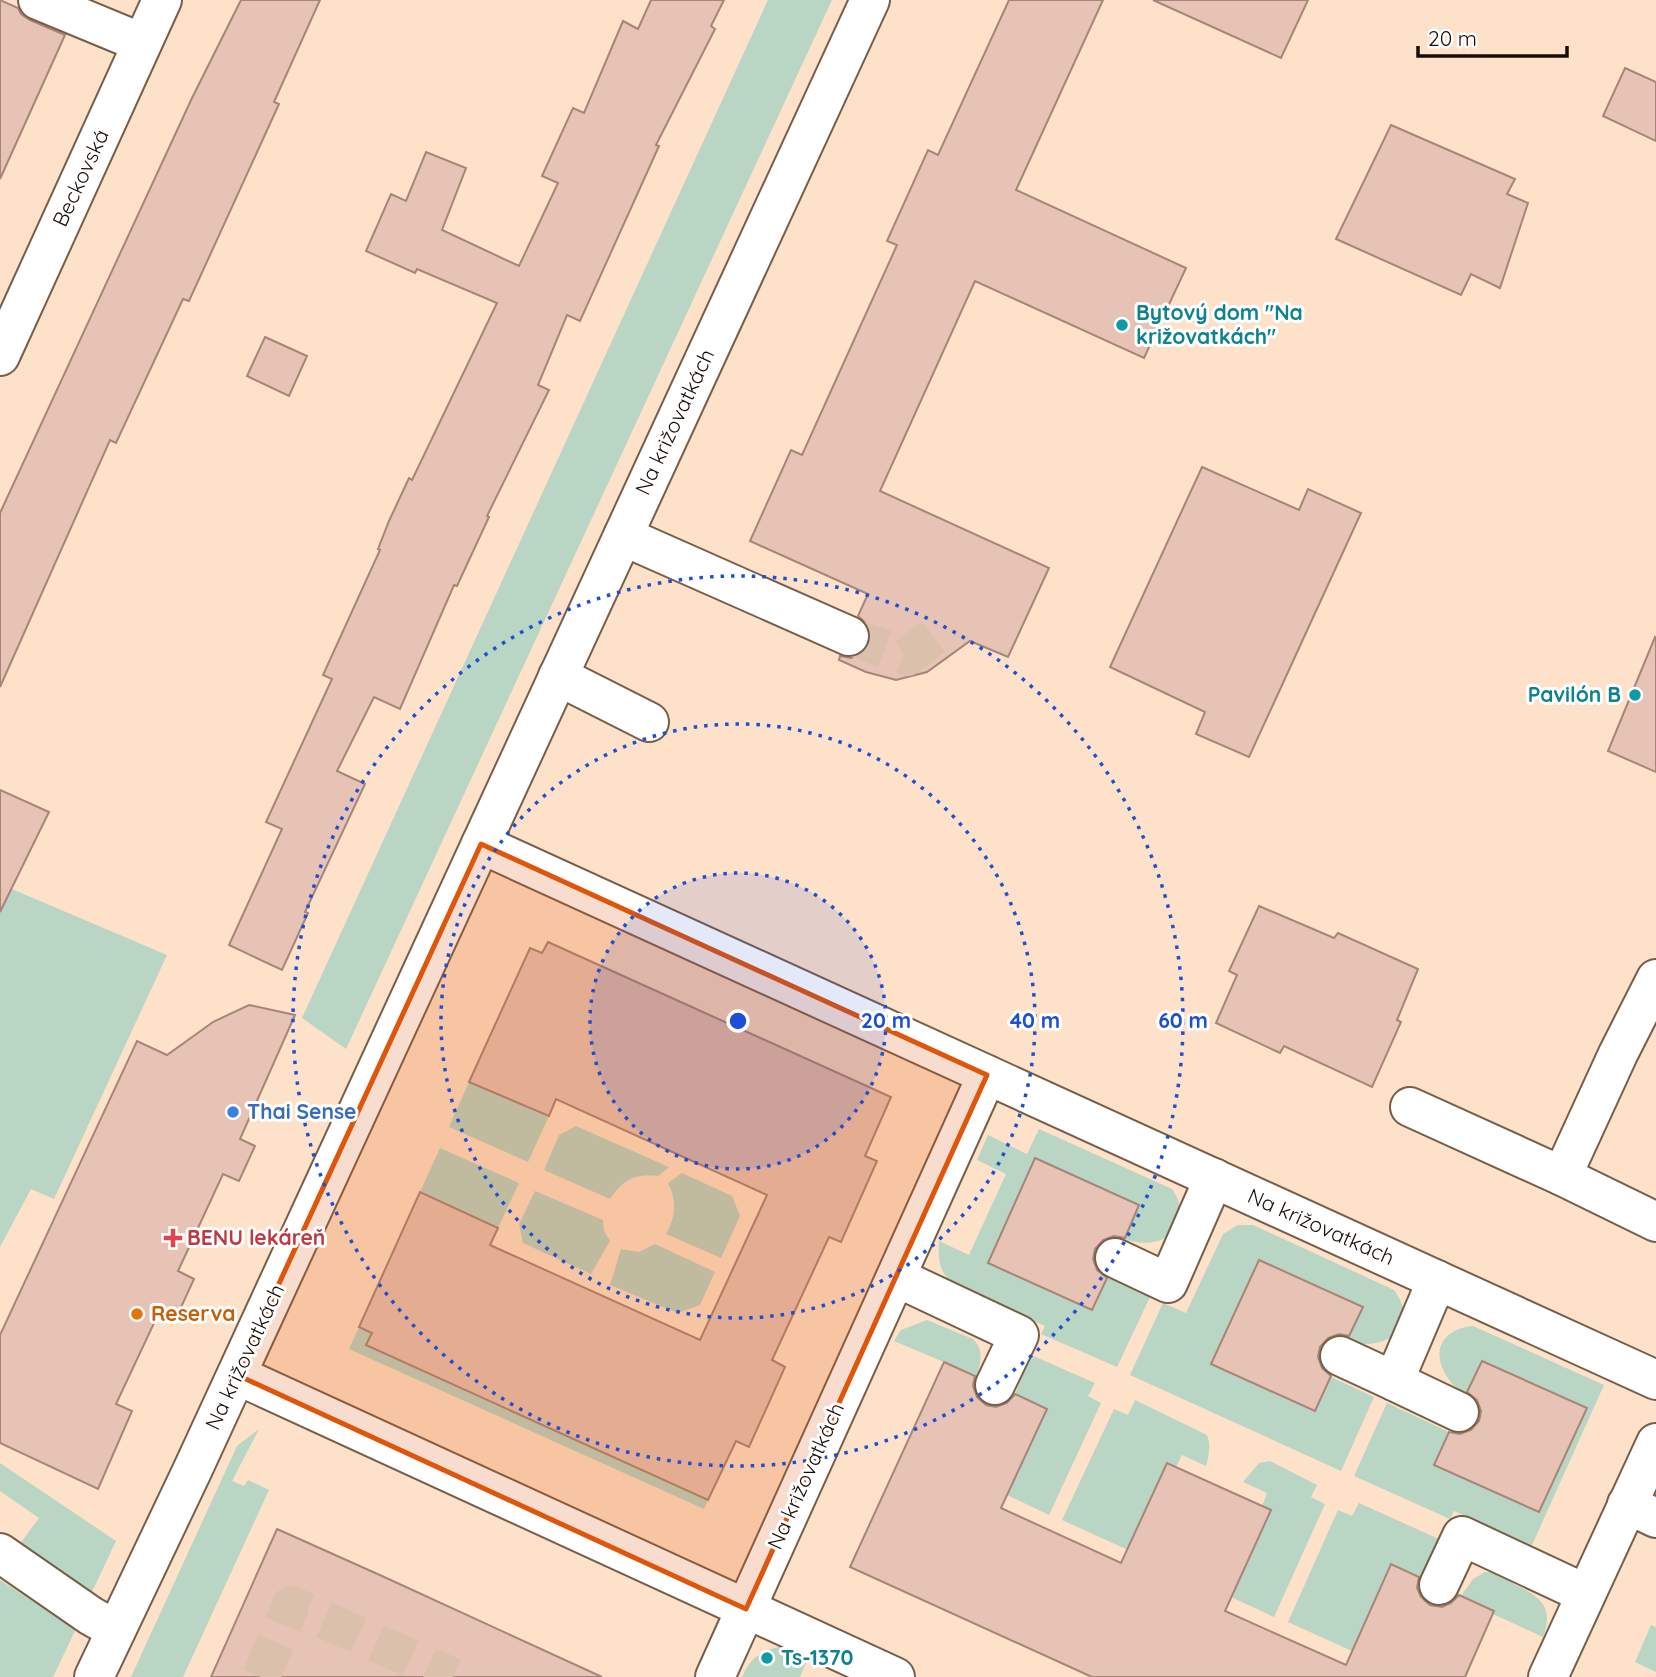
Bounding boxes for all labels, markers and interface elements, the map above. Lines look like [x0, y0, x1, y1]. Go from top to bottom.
scale bar [1418, 14, 1567, 58]
text: 20 m [1428, 25, 1477, 51]
street label: Beckovská [46, 125, 114, 230]
place label: Bytový dom "Na križovatkách" [1136, 299, 1303, 349]
marker: Bytový dom "Na križovatkách" [1114, 317, 1130, 333]
street label: Na križovatkách [629, 345, 719, 499]
place label: Pavilón B [1528, 681, 1621, 707]
marker: Pavilón B [1627, 687, 1643, 703]
text: 20 m [861, 1007, 911, 1033]
text: 40 m [1010, 1007, 1060, 1033]
text: 60 m [1158, 1007, 1208, 1033]
centre of rings [726, 1009, 750, 1033]
place label: Thai Sense [247, 1098, 356, 1124]
marker: Thai Sense [225, 1104, 241, 1120]
street label: Na križovatkách [1244, 1182, 1399, 1270]
place label: BENU lekáreň [187, 1224, 325, 1250]
marker: BENU lekáreň [165, 1230, 181, 1246]
street label: Na križovatkách [199, 1280, 289, 1434]
place label: Reserva [151, 1300, 235, 1326]
marker: Reserva [129, 1306, 145, 1322]
street label: Na križovatkách [761, 1398, 849, 1553]
place label: Ts-1370 [781, 1644, 854, 1670]
marker: Ts-1370 [759, 1650, 775, 1666]

